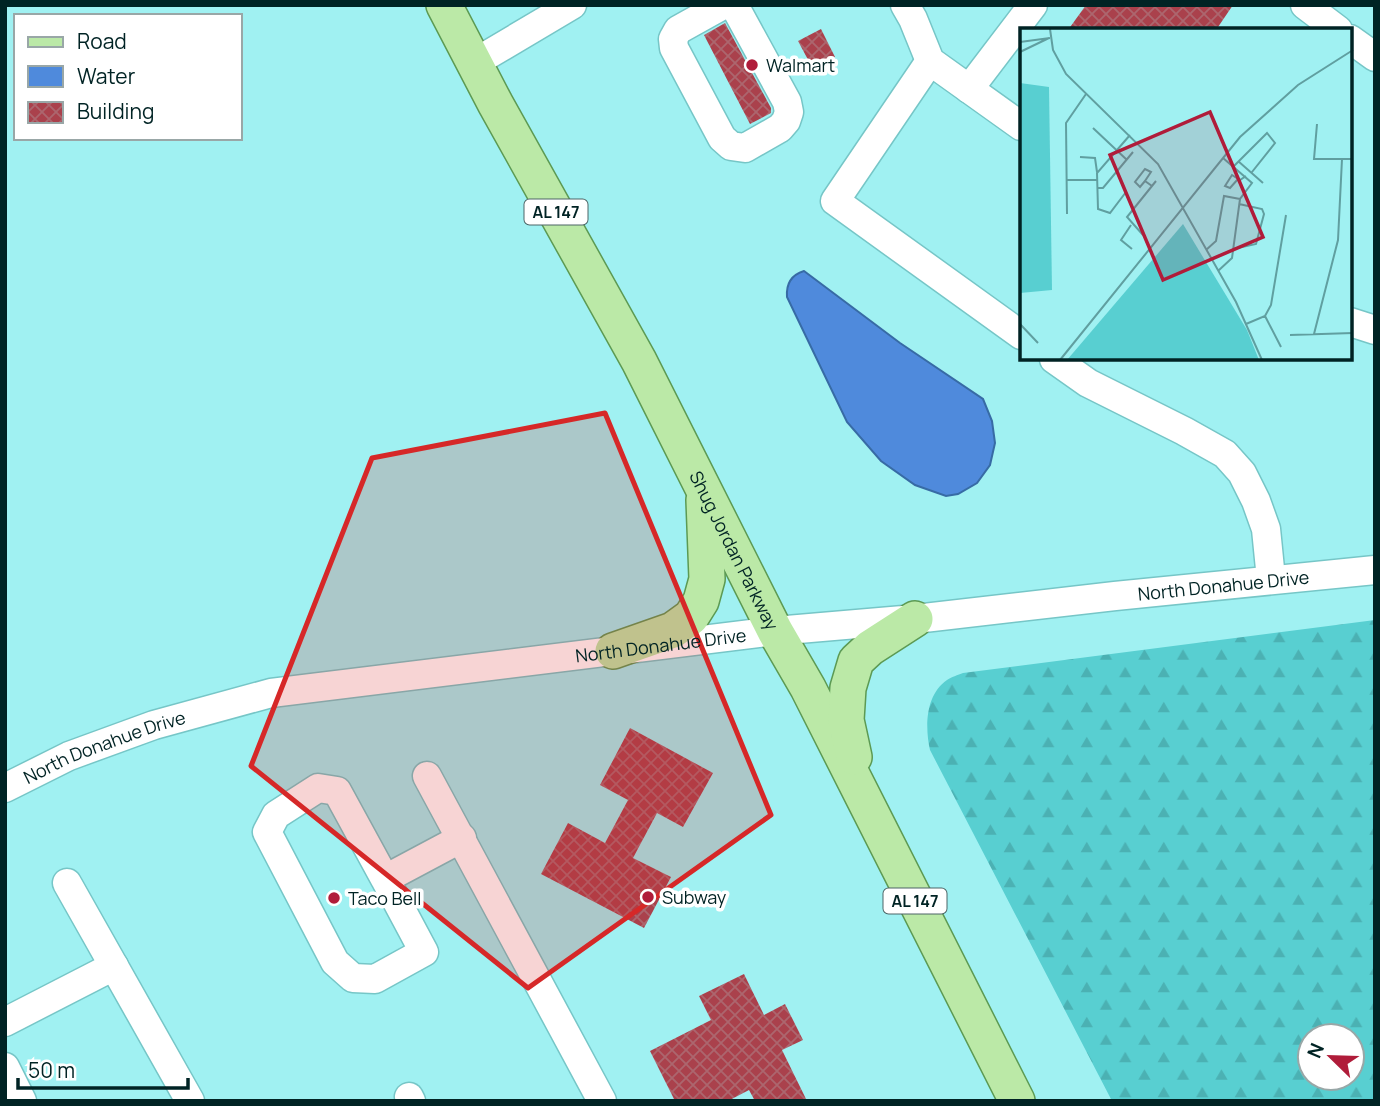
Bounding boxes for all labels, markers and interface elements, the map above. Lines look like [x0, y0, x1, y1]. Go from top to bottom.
legend [14, 14, 242, 140]
text: Road [77, 27, 127, 55]
inset map [1020, 28, 1352, 360]
place label: Walmart [766, 53, 835, 77]
marker: Walmart [744, 57, 760, 73]
text: Water [77, 62, 136, 90]
text: Building [77, 97, 154, 125]
road number: AL 147 [524, 200, 588, 224]
street label: Shug Jordan Parkway [684, 467, 785, 634]
street label: North Donahue Drive [1137, 565, 1310, 606]
street label: North Donahue Drive [574, 623, 748, 667]
street label: North Donahue Drive [19, 705, 188, 789]
place label: Subway [662, 885, 727, 909]
place label: Taco Bell [348, 886, 421, 910]
road number: AL 147 [884, 888, 946, 914]
marker: Subway [640, 889, 656, 905]
marker: Taco Bell [326, 890, 342, 906]
north arrow [1296, 1022, 1366, 1092]
text: N [1301, 1039, 1330, 1062]
scale bar [18, 1046, 187, 1090]
text: 50 m [28, 1056, 75, 1084]

